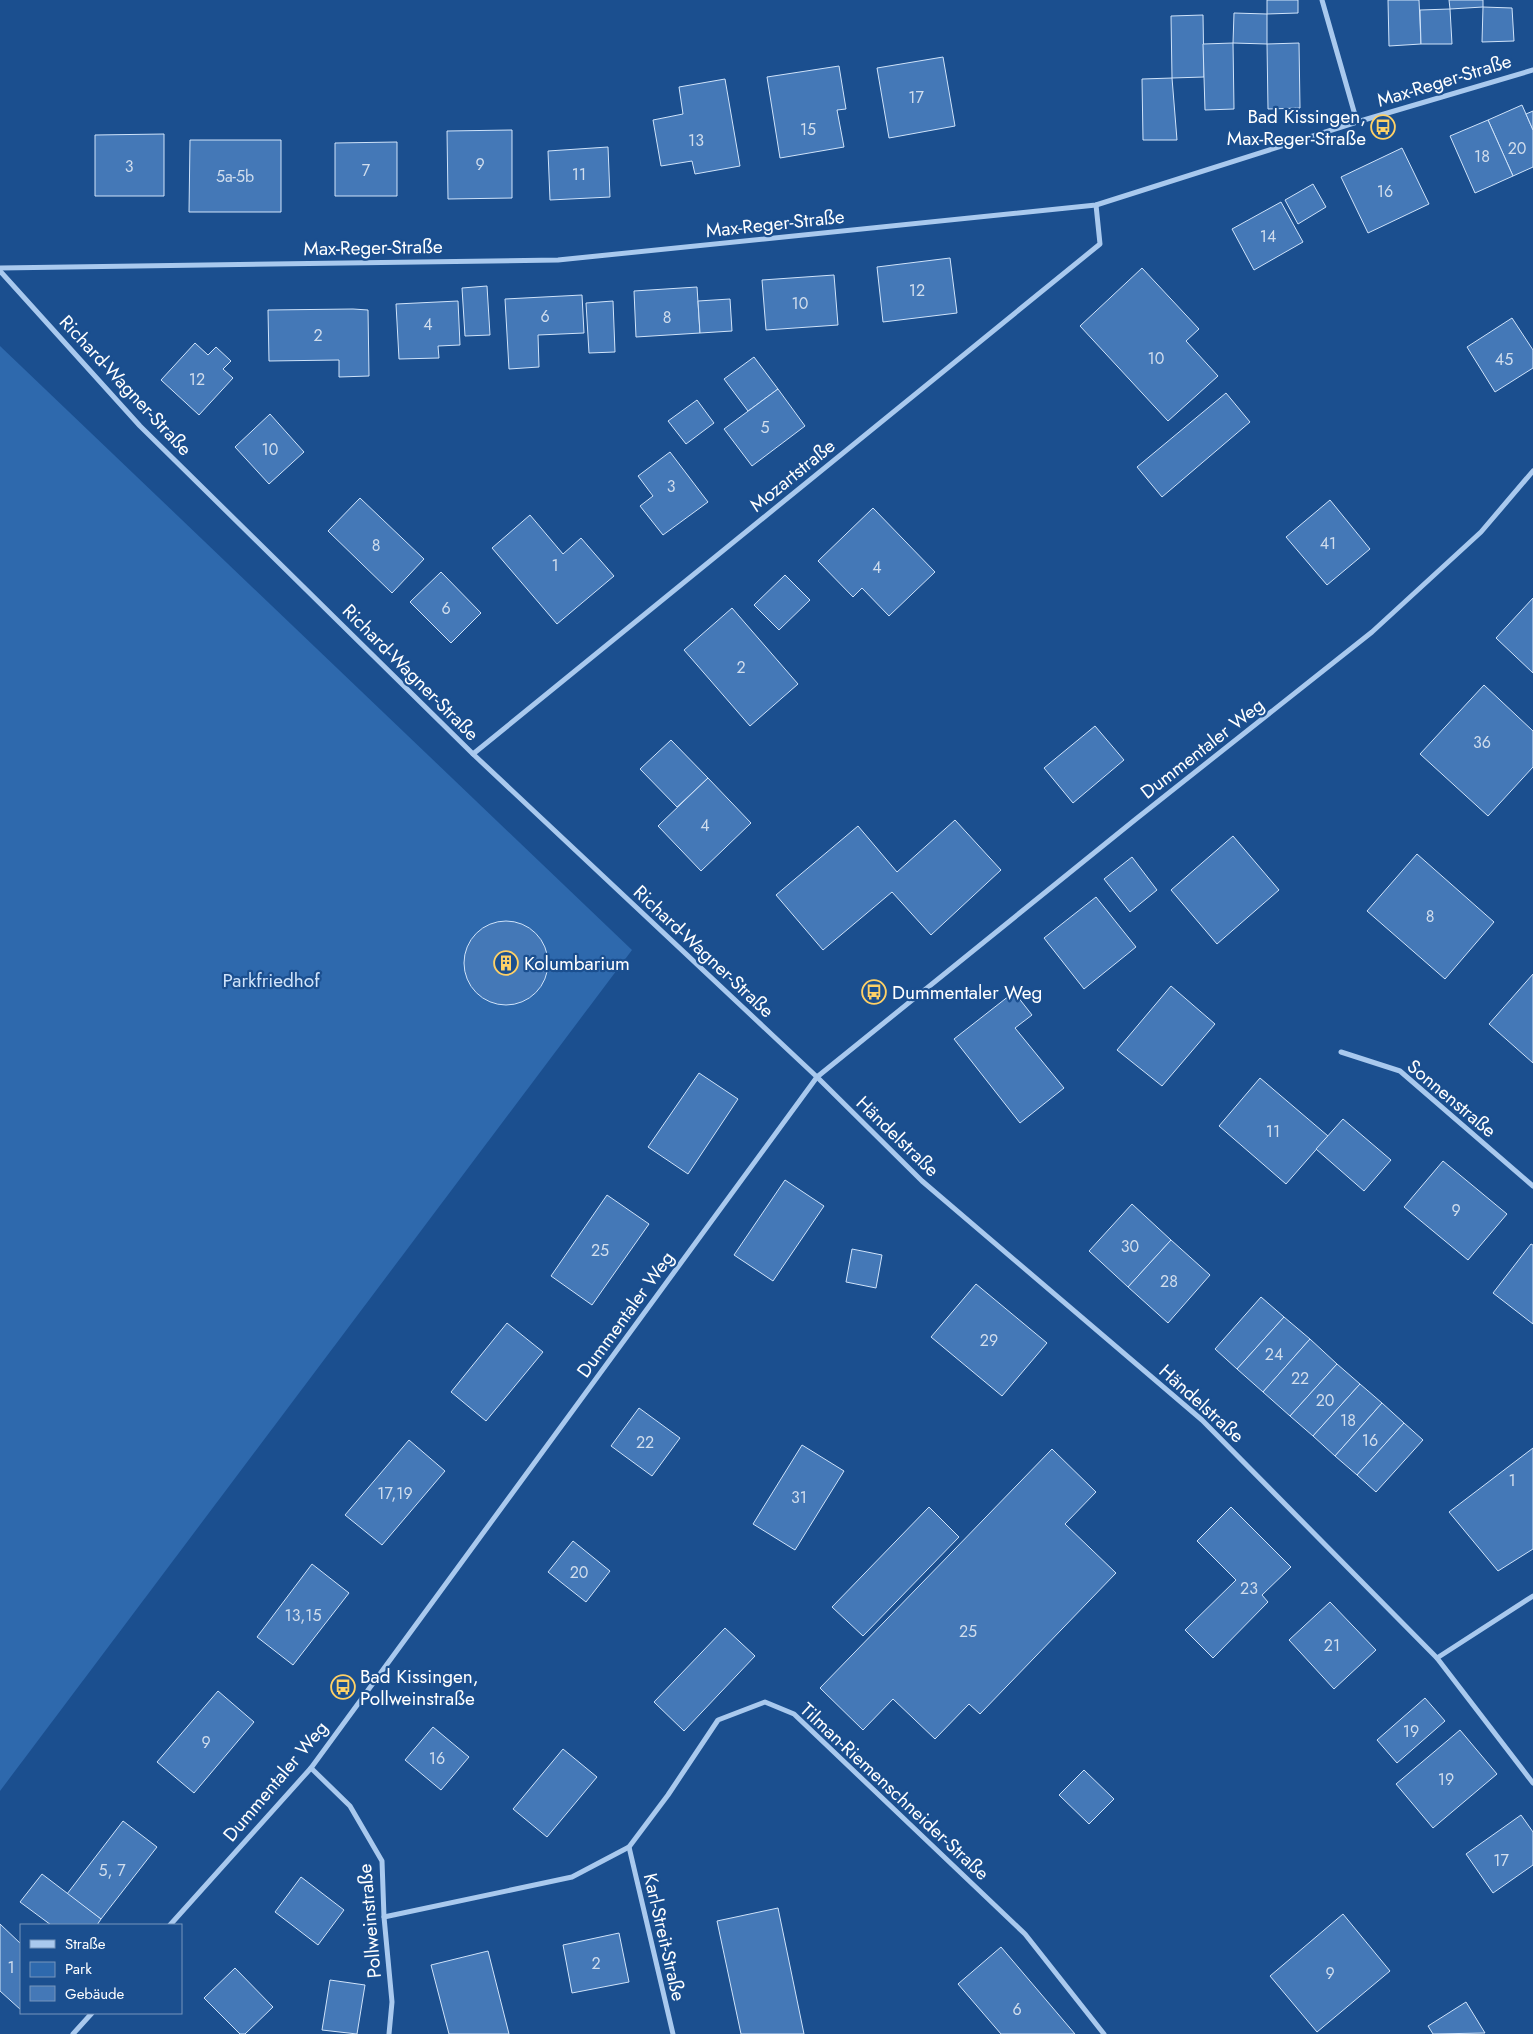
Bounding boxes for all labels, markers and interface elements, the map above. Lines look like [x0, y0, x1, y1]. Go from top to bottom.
street label: Max-Reger-Straße [1374, 47, 1515, 114]
house number: 17 [908, 86, 924, 109]
place label: Bad Kissingen, Max-Reger-Straße [1227, 103, 1366, 152]
bus stop icon: Bad Kissingen, Max-Reger-Straße [1370, 114, 1396, 140]
house number: 15 [800, 118, 816, 141]
house number: 13 [688, 129, 704, 152]
house number: 20 [1508, 137, 1526, 160]
house number: 18 [1474, 145, 1490, 168]
house number: 9 [475, 153, 485, 176]
house number: 3 [125, 155, 134, 178]
house number: 7 [362, 159, 371, 182]
house number: 11 [572, 163, 586, 186]
house number: 5a-5b [216, 165, 254, 188]
house number: 16 [1377, 180, 1393, 203]
street label: Max-Reger-Straße [704, 203, 846, 244]
house number: 14 [1260, 225, 1276, 248]
street label: Max-Reger-Straße [303, 233, 443, 262]
house number: 12 [909, 279, 925, 302]
house number: 10 [792, 292, 808, 315]
house number: 6 [540, 305, 550, 328]
house number: 8 [663, 306, 671, 329]
street label: Richard-Wagner-Straße [53, 309, 198, 462]
house number: 4 [423, 313, 433, 336]
house number: 2 [313, 324, 323, 347]
house number: 10 [1148, 347, 1164, 370]
house number: 45 [1495, 348, 1513, 371]
house number: 12 [189, 368, 205, 391]
house number: 5 [760, 416, 770, 439]
street label: Mozartstraße [744, 432, 841, 518]
house number: 10 [262, 438, 278, 461]
house number: 3 [667, 475, 676, 498]
house number: 41 [1320, 532, 1336, 555]
house number: 8 [372, 534, 380, 557]
house number: 1 [551, 554, 559, 577]
house number: 4 [872, 556, 882, 579]
house number: 6 [441, 597, 451, 620]
street label: Richard-Wagner-Straße [336, 598, 485, 747]
house number: 2 [736, 656, 746, 679]
street label: Dummentaler Weg [1135, 691, 1270, 805]
house number: 36 [1473, 731, 1491, 754]
house number: 4 [700, 814, 710, 837]
street label: Richard-Wagner-Straße [627, 879, 780, 1024]
house number: 8 [1426, 905, 1434, 928]
building icon: Kolumbarium [493, 950, 519, 976]
place label: Kolumbarium [524, 950, 630, 977]
park label: Parkfriedhof [222, 967, 320, 994]
bus stop icon: Dummentaler Weg [861, 979, 887, 1005]
place label: Dummentaler Weg [892, 979, 1042, 1006]
street label: Sonnenstraße [1401, 1053, 1502, 1144]
street label: Händelstraße [850, 1090, 945, 1183]
house number: 11 [1266, 1120, 1280, 1143]
house number: 9 [1451, 1199, 1461, 1222]
house number: 30 [1121, 1235, 1139, 1258]
house number: 25 [591, 1239, 609, 1262]
street label: Dummentaler Weg [570, 1246, 680, 1383]
house number: 28 [1160, 1270, 1178, 1293]
house number: 29 [980, 1329, 998, 1352]
house number: 24 [1265, 1343, 1283, 1366]
street label: Händelstraße [1153, 1358, 1250, 1449]
house number: 22 [1291, 1367, 1309, 1390]
house number: 20 [1316, 1389, 1334, 1412]
house number: 18 [1340, 1409, 1356, 1432]
house number: 16 [1362, 1429, 1378, 1452]
house number: 22 [636, 1431, 654, 1454]
house number: 1 [1508, 1469, 1516, 1492]
house number: 17,19 [377, 1482, 413, 1505]
house number: 31 [791, 1486, 807, 1509]
house number: 20 [570, 1561, 588, 1584]
house number: 23 [1240, 1577, 1258, 1600]
house number: 13,15 [285, 1604, 321, 1627]
house number: 25 [959, 1620, 977, 1643]
house number: 21 [1324, 1634, 1340, 1657]
place label: Bad Kissingen, Pollweinstraße [360, 1663, 479, 1712]
bus stop icon: Bad Kissingen, Pollweinstraße [330, 1674, 356, 1700]
street label: Tilman-Riemenschneider-Straße [794, 1696, 995, 1887]
street label: Dummentaler Weg [217, 1715, 334, 1848]
house number: 19 [1403, 1720, 1419, 1743]
house number: 9 [201, 1731, 211, 1754]
house number: 16 [429, 1747, 445, 1770]
house number: 19 [1438, 1768, 1454, 1791]
house number: 17 [1493, 1849, 1509, 1872]
house number: 5, 7 [98, 1859, 126, 1882]
street label: Pollweinstraße [351, 1862, 388, 1979]
street label: Karl-Streit-Straße [637, 1871, 692, 2004]
legend [20, 1924, 182, 2014]
text: Straße [65, 1933, 106, 1955]
house number: 2 [591, 1952, 601, 1975]
house number: 1 [7, 1956, 15, 1979]
text: Park [65, 1958, 92, 1980]
house number: 9 [1325, 1962, 1335, 1985]
text: Gebäude [65, 1983, 125, 2005]
house number: 6 [1012, 1998, 1022, 2021]

